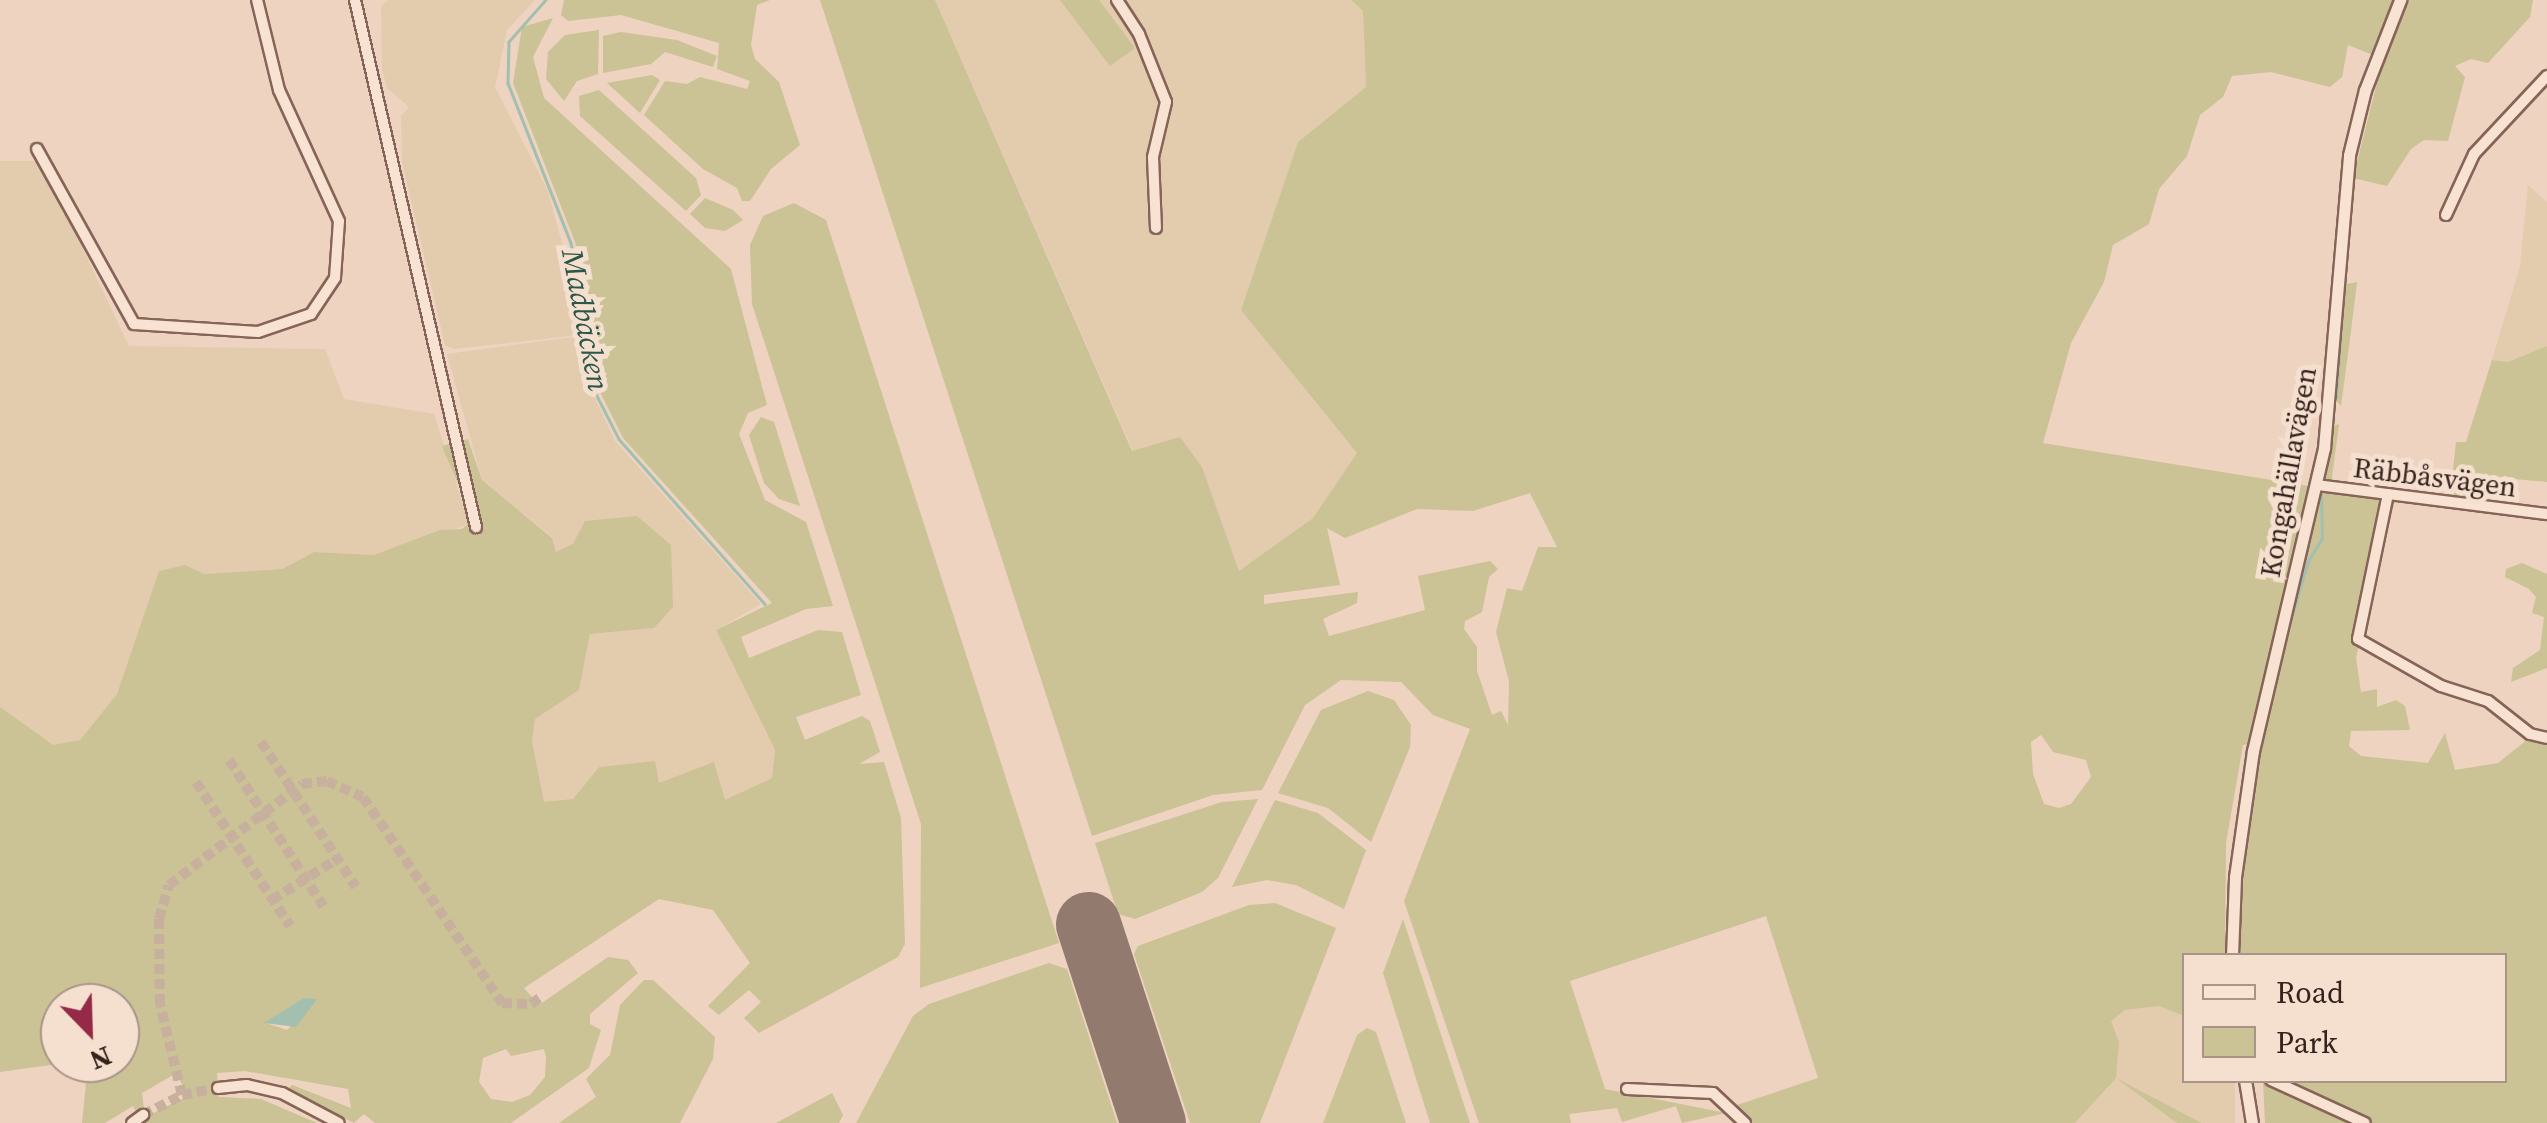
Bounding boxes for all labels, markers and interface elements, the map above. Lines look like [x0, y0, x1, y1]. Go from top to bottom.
water label: Madbäcken [554, 246, 616, 394]
street label: Kongahällavägen [2253, 364, 2323, 580]
street label: Räbbåsvägen [2352, 450, 2518, 504]
legend [2182, 953, 2507, 1083]
text: Road [2276, 972, 2344, 1013]
north arrow [40, 983, 140, 1083]
text: Park [2276, 1022, 2338, 1063]
text: N [84, 1037, 118, 1080]

